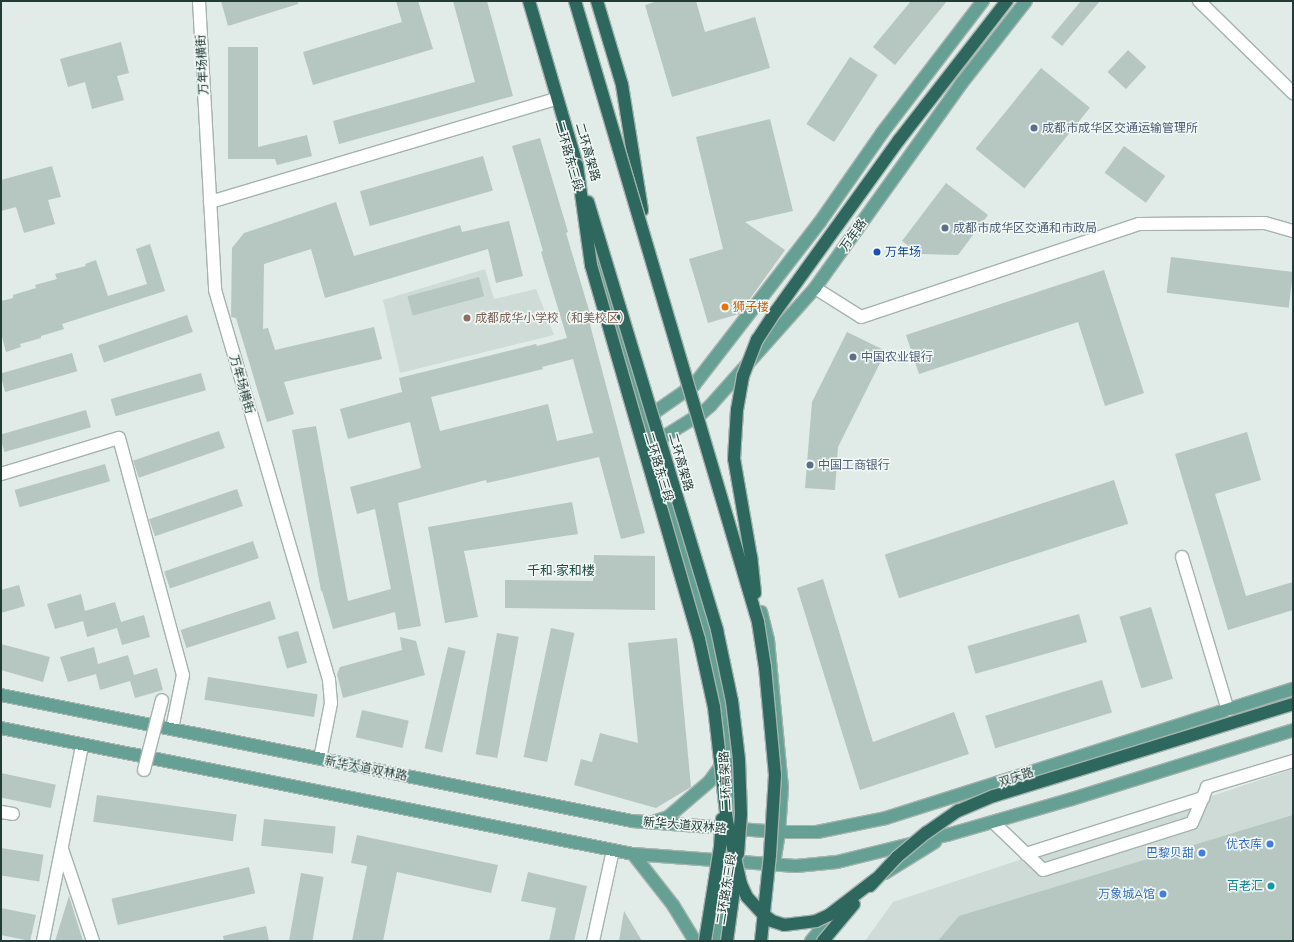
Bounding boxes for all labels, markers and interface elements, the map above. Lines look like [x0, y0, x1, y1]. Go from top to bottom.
street label: 万年场横街 [193, 35, 211, 95]
street label: 二环路东三段 [552, 119, 586, 193]
street label: 二环高架路 [573, 121, 603, 183]
place label: 成都市成华区交通运输管理所 [1042, 121, 1198, 135]
marker: 成都市成华区交通运输管理所 [1029, 123, 1039, 133]
street label: 万年路 [837, 216, 869, 254]
place label: 成都市成华区交通和市政局 [953, 221, 1097, 235]
marker: 成都市成华区交通和市政局 [940, 223, 950, 233]
place label: 万年场 [885, 245, 921, 259]
marker: 万年场 [872, 247, 882, 257]
place label: 狮子楼 [733, 300, 769, 314]
marker: 狮子楼 [720, 302, 730, 312]
place label: 成都成华小学校（和美校区） [475, 311, 631, 325]
marker: 成都成华小学校（和美校区） [462, 313, 472, 323]
place label: 中国农业银行 [861, 350, 933, 364]
marker: 中国农业银行 [848, 352, 858, 362]
street label: 万年场横街 [227, 353, 257, 415]
street label: 二环路东三段 [642, 430, 676, 504]
street label: 二环高架路 [666, 431, 696, 493]
place label: 中国工商银行 [818, 458, 890, 472]
marker: 中国工商银行 [805, 460, 815, 470]
district label: 千和·家和楼 [527, 562, 595, 578]
street label: 二环高架路 [716, 751, 734, 811]
street label: 新华大道双林路 [323, 753, 409, 783]
street label: 双庆路 [997, 765, 1035, 789]
street label: 新华大道双林路 [643, 814, 727, 836]
place label: 优衣库 [1226, 837, 1262, 851]
marker: 优衣库 [1265, 839, 1275, 849]
place label: 巴黎贝甜 [1146, 846, 1194, 860]
marker: 巴黎贝甜 [1197, 848, 1207, 858]
street label: 二环路东三段 [713, 852, 739, 926]
place label: 百老汇 [1227, 879, 1263, 893]
marker: 百老汇 [1266, 881, 1276, 891]
place label: 万象城A馆 [1098, 887, 1155, 901]
marker: 万象城A馆 [1158, 889, 1168, 899]

